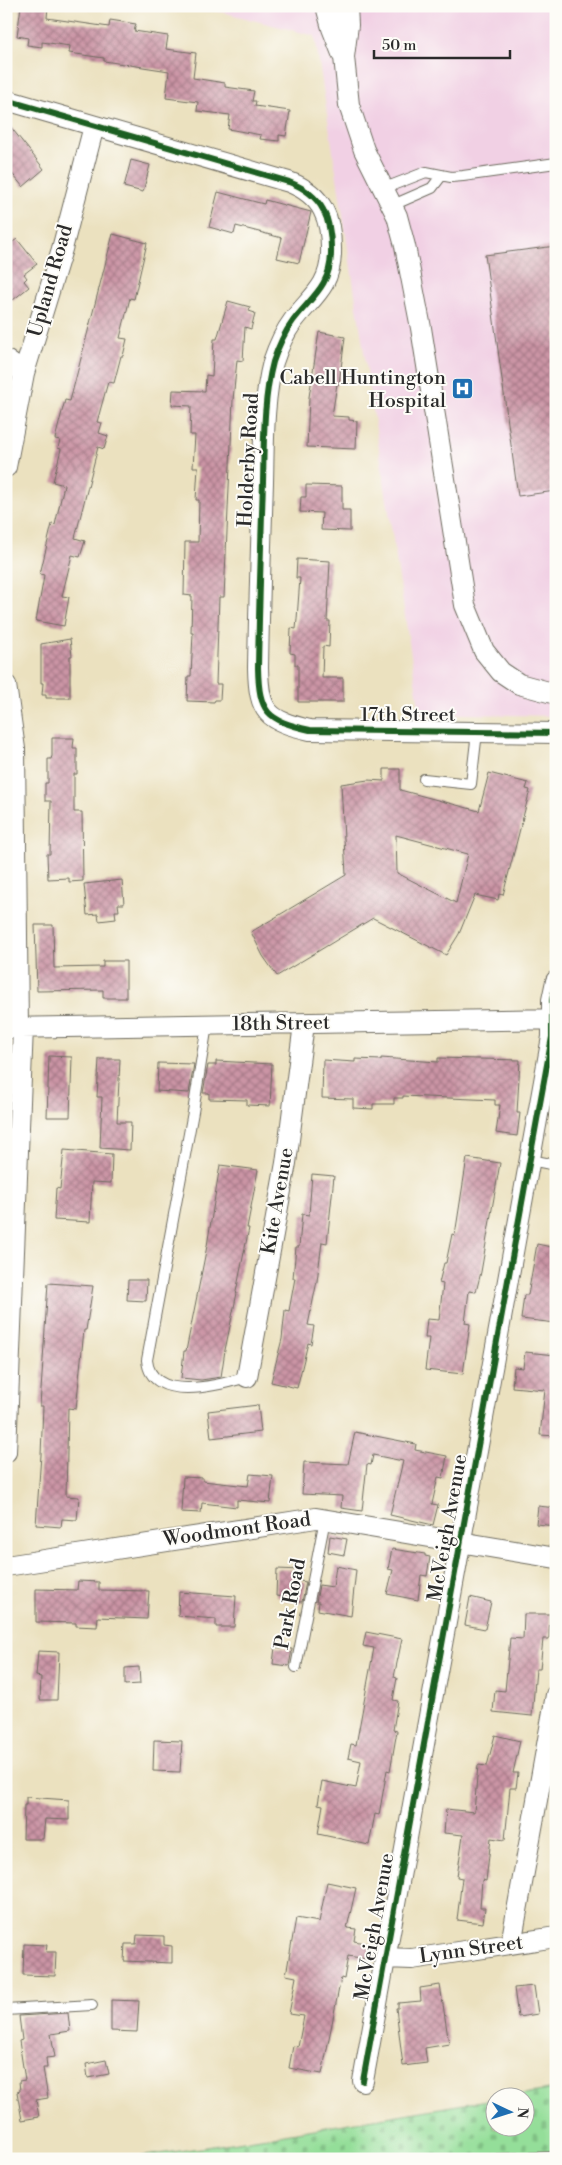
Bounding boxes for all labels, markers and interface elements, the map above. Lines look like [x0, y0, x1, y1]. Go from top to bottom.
scale bar [374, 28, 511, 60]
text: 50 m [382, 36, 416, 55]
street label: Upland Road [23, 221, 79, 340]
place label: Cabell Huntington Hospital [279, 366, 446, 414]
hospital icon: Cabell Huntington Hospital [450, 377, 474, 401]
street label: Holderby Road [233, 392, 265, 528]
street label: 17th Street [360, 703, 456, 728]
street label: 18th Street [232, 1011, 330, 1037]
street label: Kite Avenue [256, 1146, 300, 1256]
street label: McVeigh Avenue [423, 1452, 473, 1604]
street label: Woodmont Road [161, 1507, 313, 1553]
street label: Park Road [270, 1556, 312, 1652]
street label: McVeigh Avenue [350, 1851, 400, 2003]
street label: Lynn Street [417, 1930, 525, 1970]
north arrow [484, 2088, 534, 2138]
text: N [513, 2107, 531, 2119]

